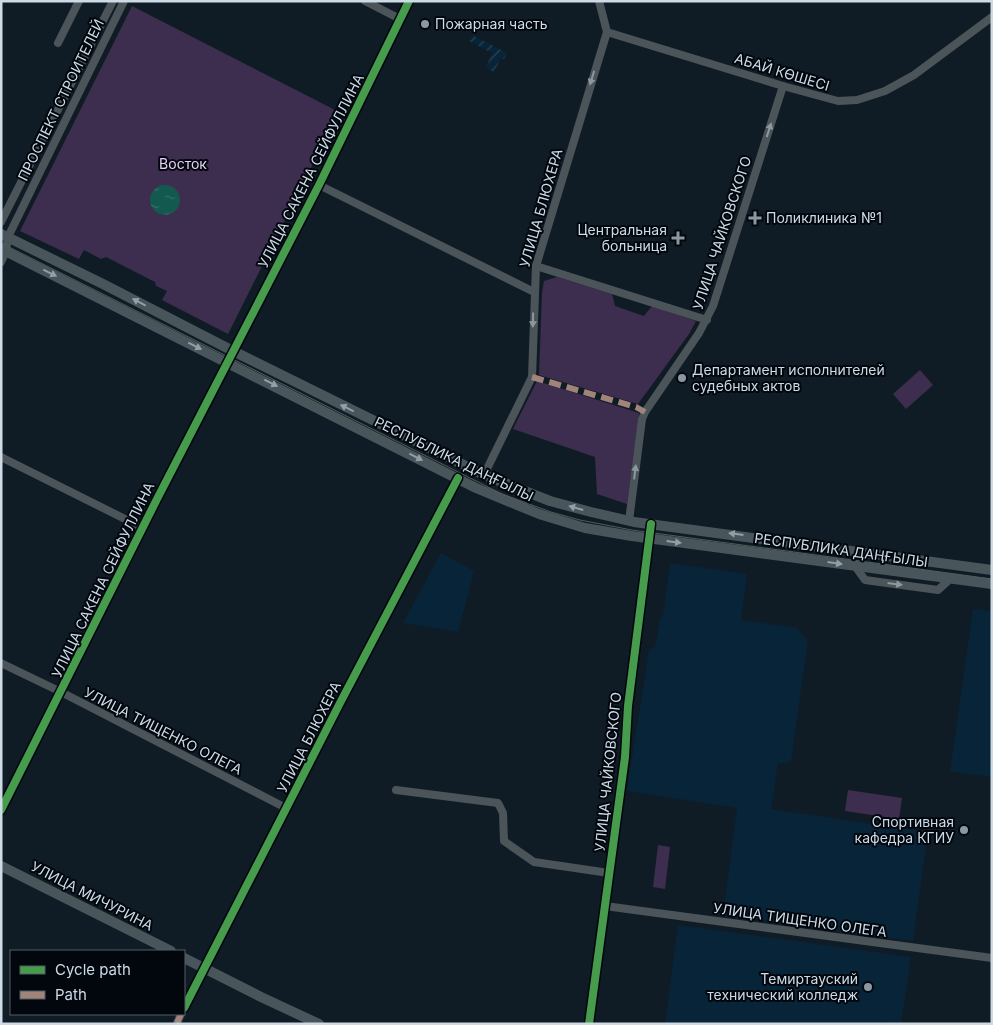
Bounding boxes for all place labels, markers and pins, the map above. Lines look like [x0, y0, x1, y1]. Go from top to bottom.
place label: Пожарная часть [435, 15, 548, 32]
marker: Пожарная часть [419, 18, 431, 30]
place label: Поликлиника №1 [766, 209, 882, 226]
marker: Поликлиника №1 [748, 211, 762, 225]
place label: Центральная больница [577, 221, 667, 254]
marker: Центральная больница [671, 231, 685, 245]
place label: Департамент исполнителей судебных актов [692, 361, 885, 394]
marker: Департамент исполнителей судебных актов [676, 372, 688, 384]
place label: Спортивная кафедра КГИУ [855, 813, 954, 846]
marker: Спортивная кафедра КГИУ [958, 824, 970, 836]
place label: Темиртауский технический колледж [707, 970, 858, 1003]
marker: Темиртауский технический колледж [862, 981, 874, 993]

